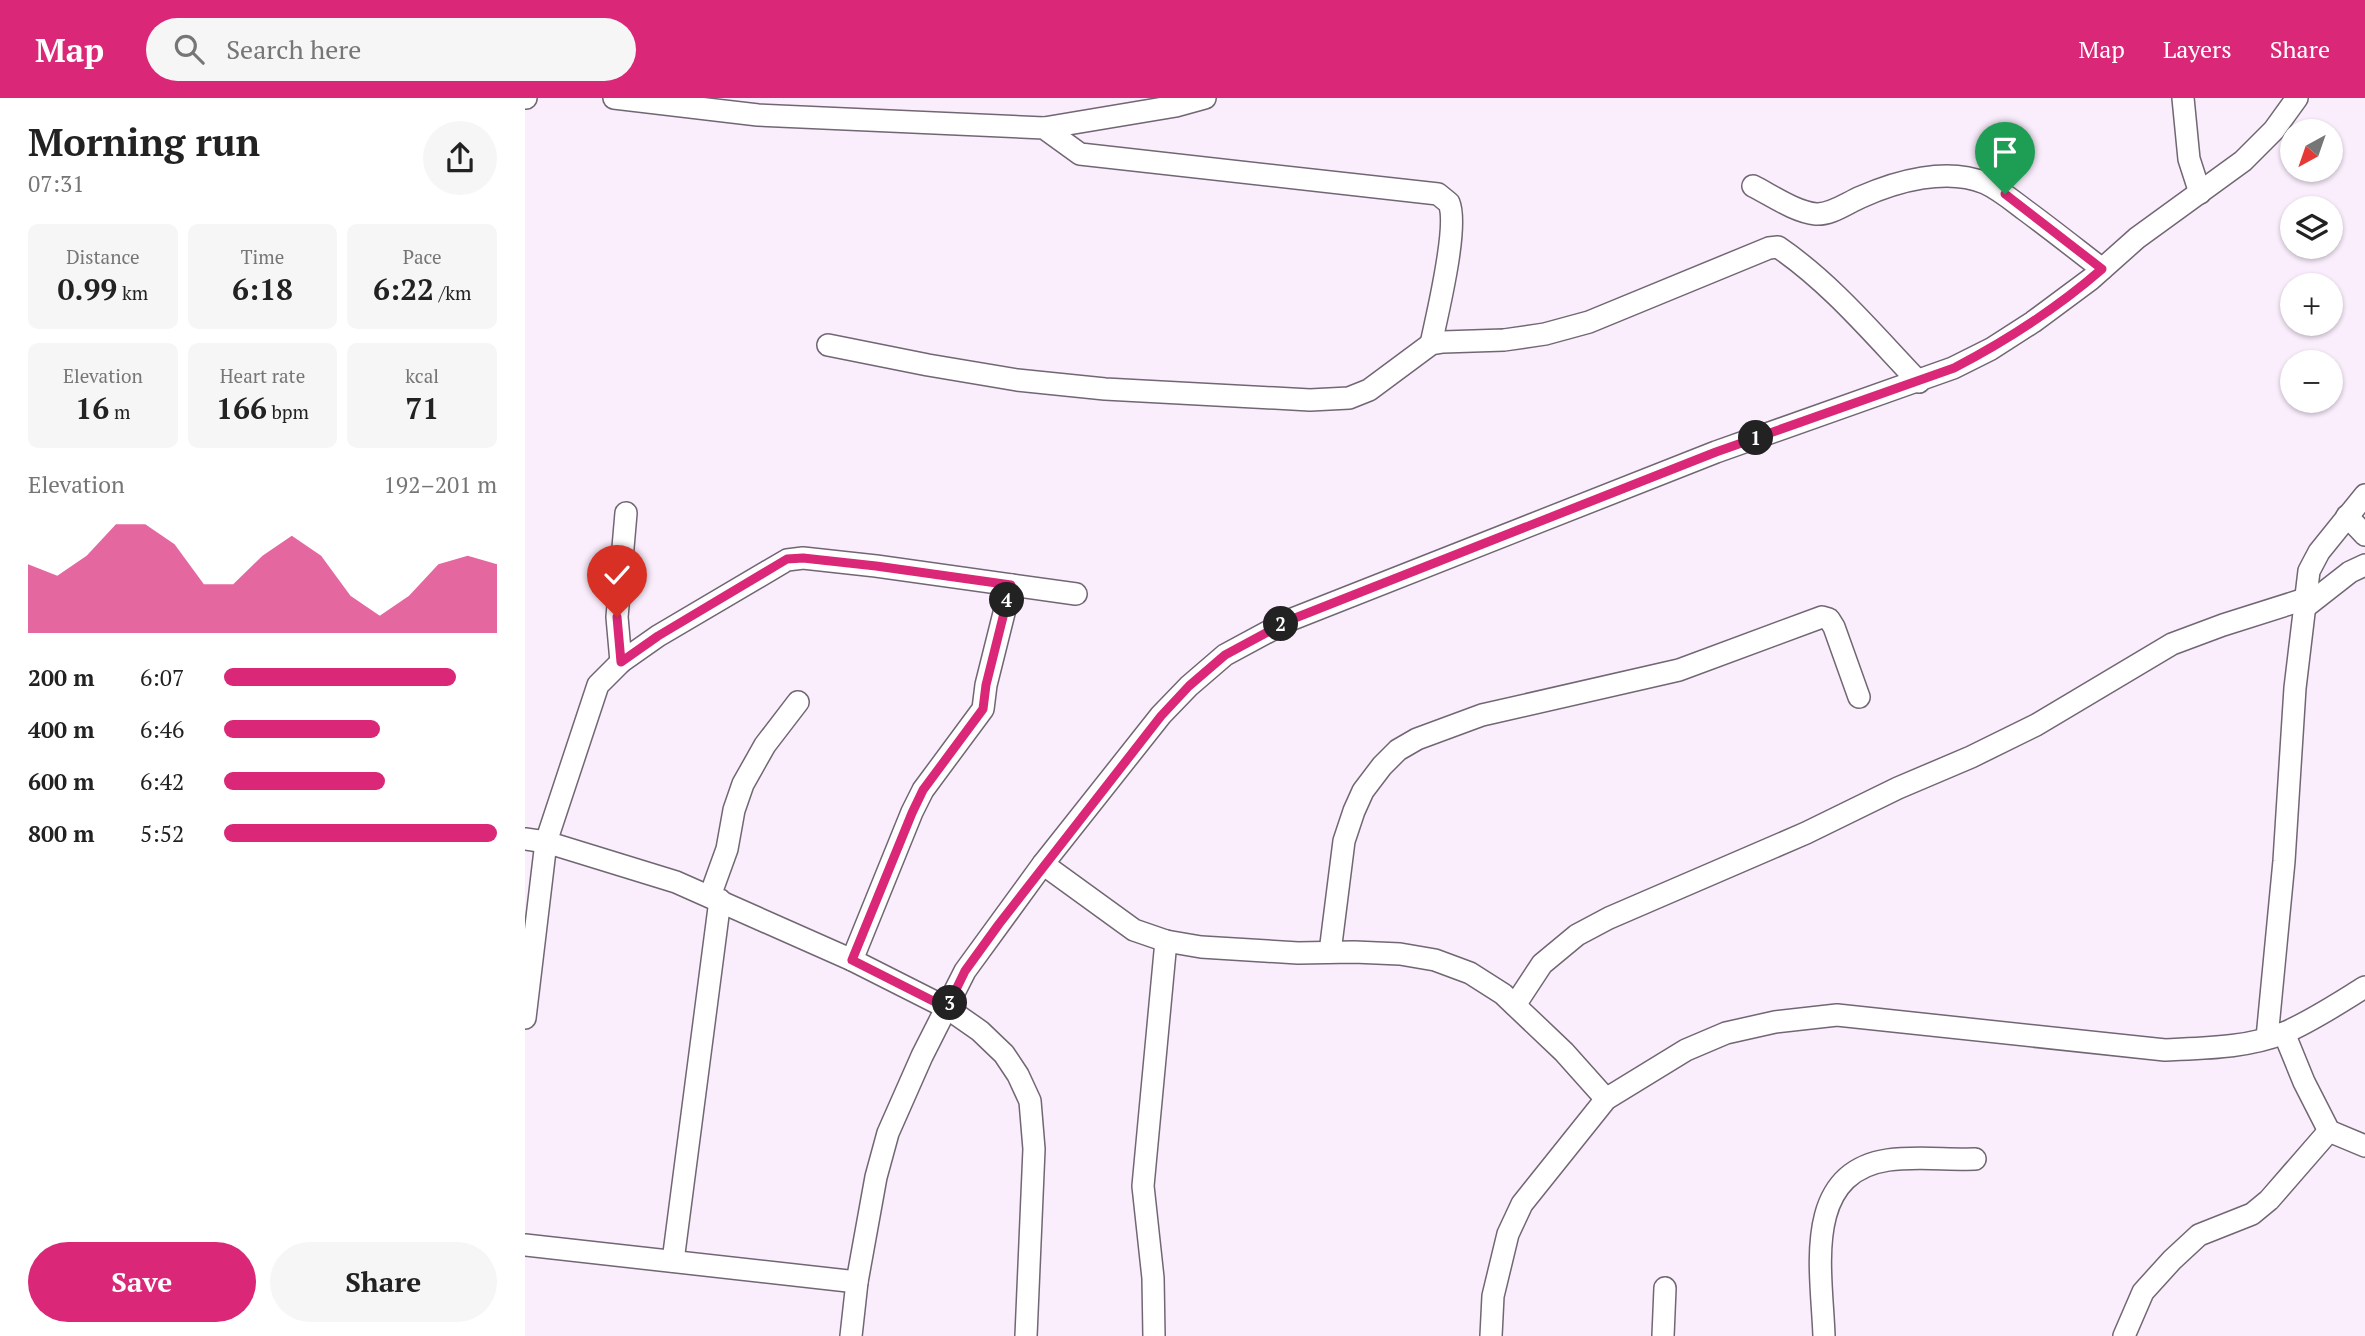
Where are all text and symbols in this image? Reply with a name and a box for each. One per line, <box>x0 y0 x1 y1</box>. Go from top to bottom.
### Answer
search box <box>146 18 636 81</box>
text: Map <box>35 28 104 71</box>
icon: search <box>170 30 208 68</box>
text: Search here <box>226 32 361 66</box>
text: Map <box>2078 33 2125 65</box>
text: Layers <box>2163 33 2232 65</box>
text: Share <box>2270 33 2330 65</box>
text: Morning run <box>28 117 260 167</box>
north arrow <box>2280 119 2343 182</box>
map controls <box>2280 119 2343 413</box>
button: share <box>423 121 497 195</box>
pin <box>1975 122 2035 194</box>
icon: arrive <box>1986 133 2024 171</box>
text: 07:31 <box>28 168 85 199</box>
button: layers <box>2280 196 2343 259</box>
text: Distance <box>66 244 140 269</box>
text: Time <box>241 244 284 269</box>
text: Pace <box>403 244 442 269</box>
text: 0.99 <box>58 269 117 309</box>
text: 6:18 <box>232 269 293 309</box>
text: 6:22 <box>373 269 434 309</box>
button: + <box>2280 273 2343 336</box>
text: km <box>117 280 148 305</box>
text: /km <box>434 280 471 305</box>
button: − <box>2280 350 2343 413</box>
text: Elevation <box>63 363 143 388</box>
text: Heart rate <box>220 363 305 388</box>
text: kcal <box>405 363 439 388</box>
text: 16 <box>75 388 109 428</box>
text: 166 <box>216 388 267 428</box>
text: 71 <box>405 388 439 428</box>
text: m <box>109 399 130 424</box>
text: bpm <box>267 399 309 424</box>
pin: 1 <box>1739 420 1773 456</box>
text: 1 <box>1750 425 1761 450</box>
text: Elevation <box>28 469 125 500</box>
text: 192–201 m <box>384 469 497 500</box>
pin <box>587 545 647 617</box>
icon: check <box>598 556 636 594</box>
pin: 4 <box>989 582 1025 618</box>
text: 4 <box>1001 587 1012 612</box>
pin: 2 <box>1263 606 1299 642</box>
text: 2 <box>1275 611 1286 636</box>
text: 200 m <box>28 662 94 693</box>
text: 6:07 <box>140 662 184 693</box>
text: 400 m <box>28 714 94 745</box>
text: 6:46 <box>140 714 184 745</box>
text: 600 m <box>28 766 94 797</box>
text: 6:42 <box>140 766 184 797</box>
text: 800 m <box>28 818 94 849</box>
text: 5:52 <box>140 818 184 849</box>
pin: 3 <box>933 986 967 1020</box>
text: 3 <box>944 990 955 1015</box>
button: Save <box>28 1242 256 1322</box>
button: Share <box>270 1242 497 1322</box>

